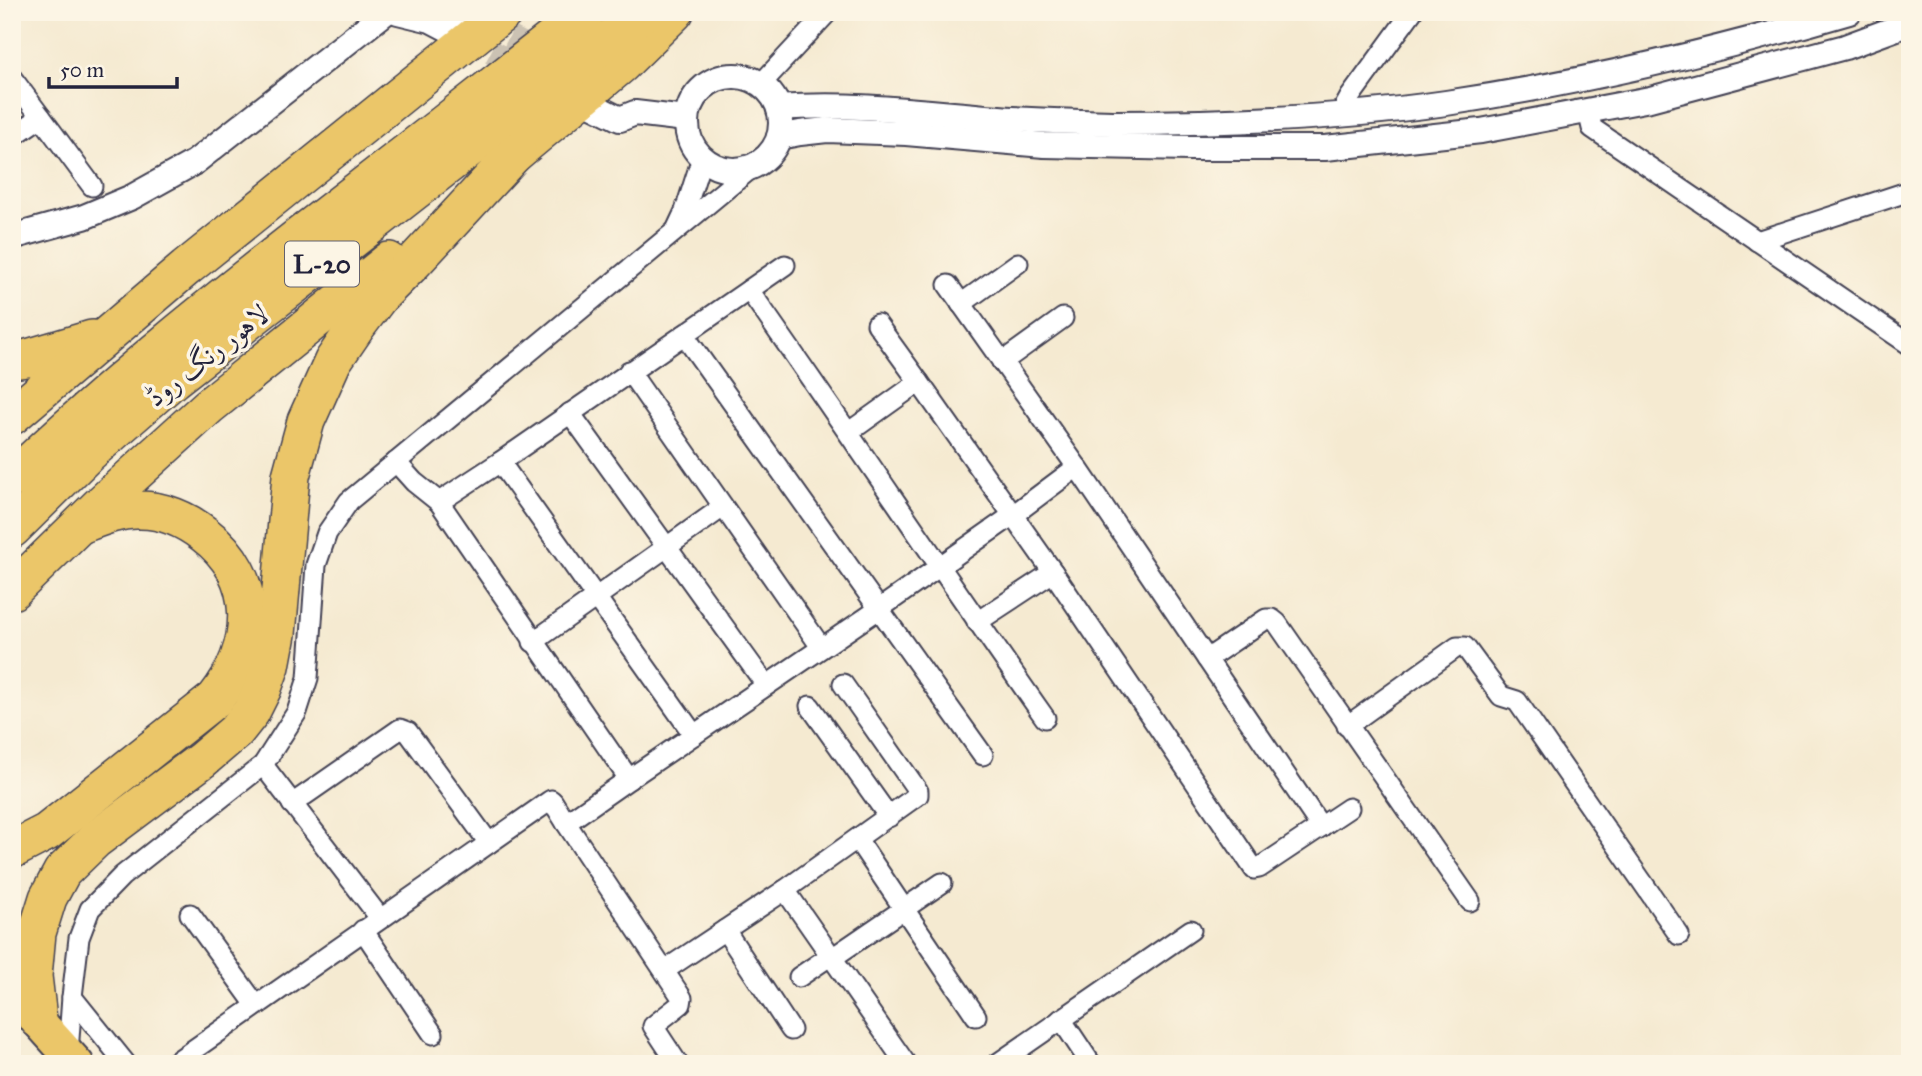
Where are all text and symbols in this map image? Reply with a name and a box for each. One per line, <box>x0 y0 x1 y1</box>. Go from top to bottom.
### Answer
scale bar <box>49 46 177 90</box>
text: 50 m <box>60 57 105 83</box>
road number: L-20 <box>285 242 359 286</box>
street label: لاہور رنگ روڈ <box>139 296 276 414</box>

